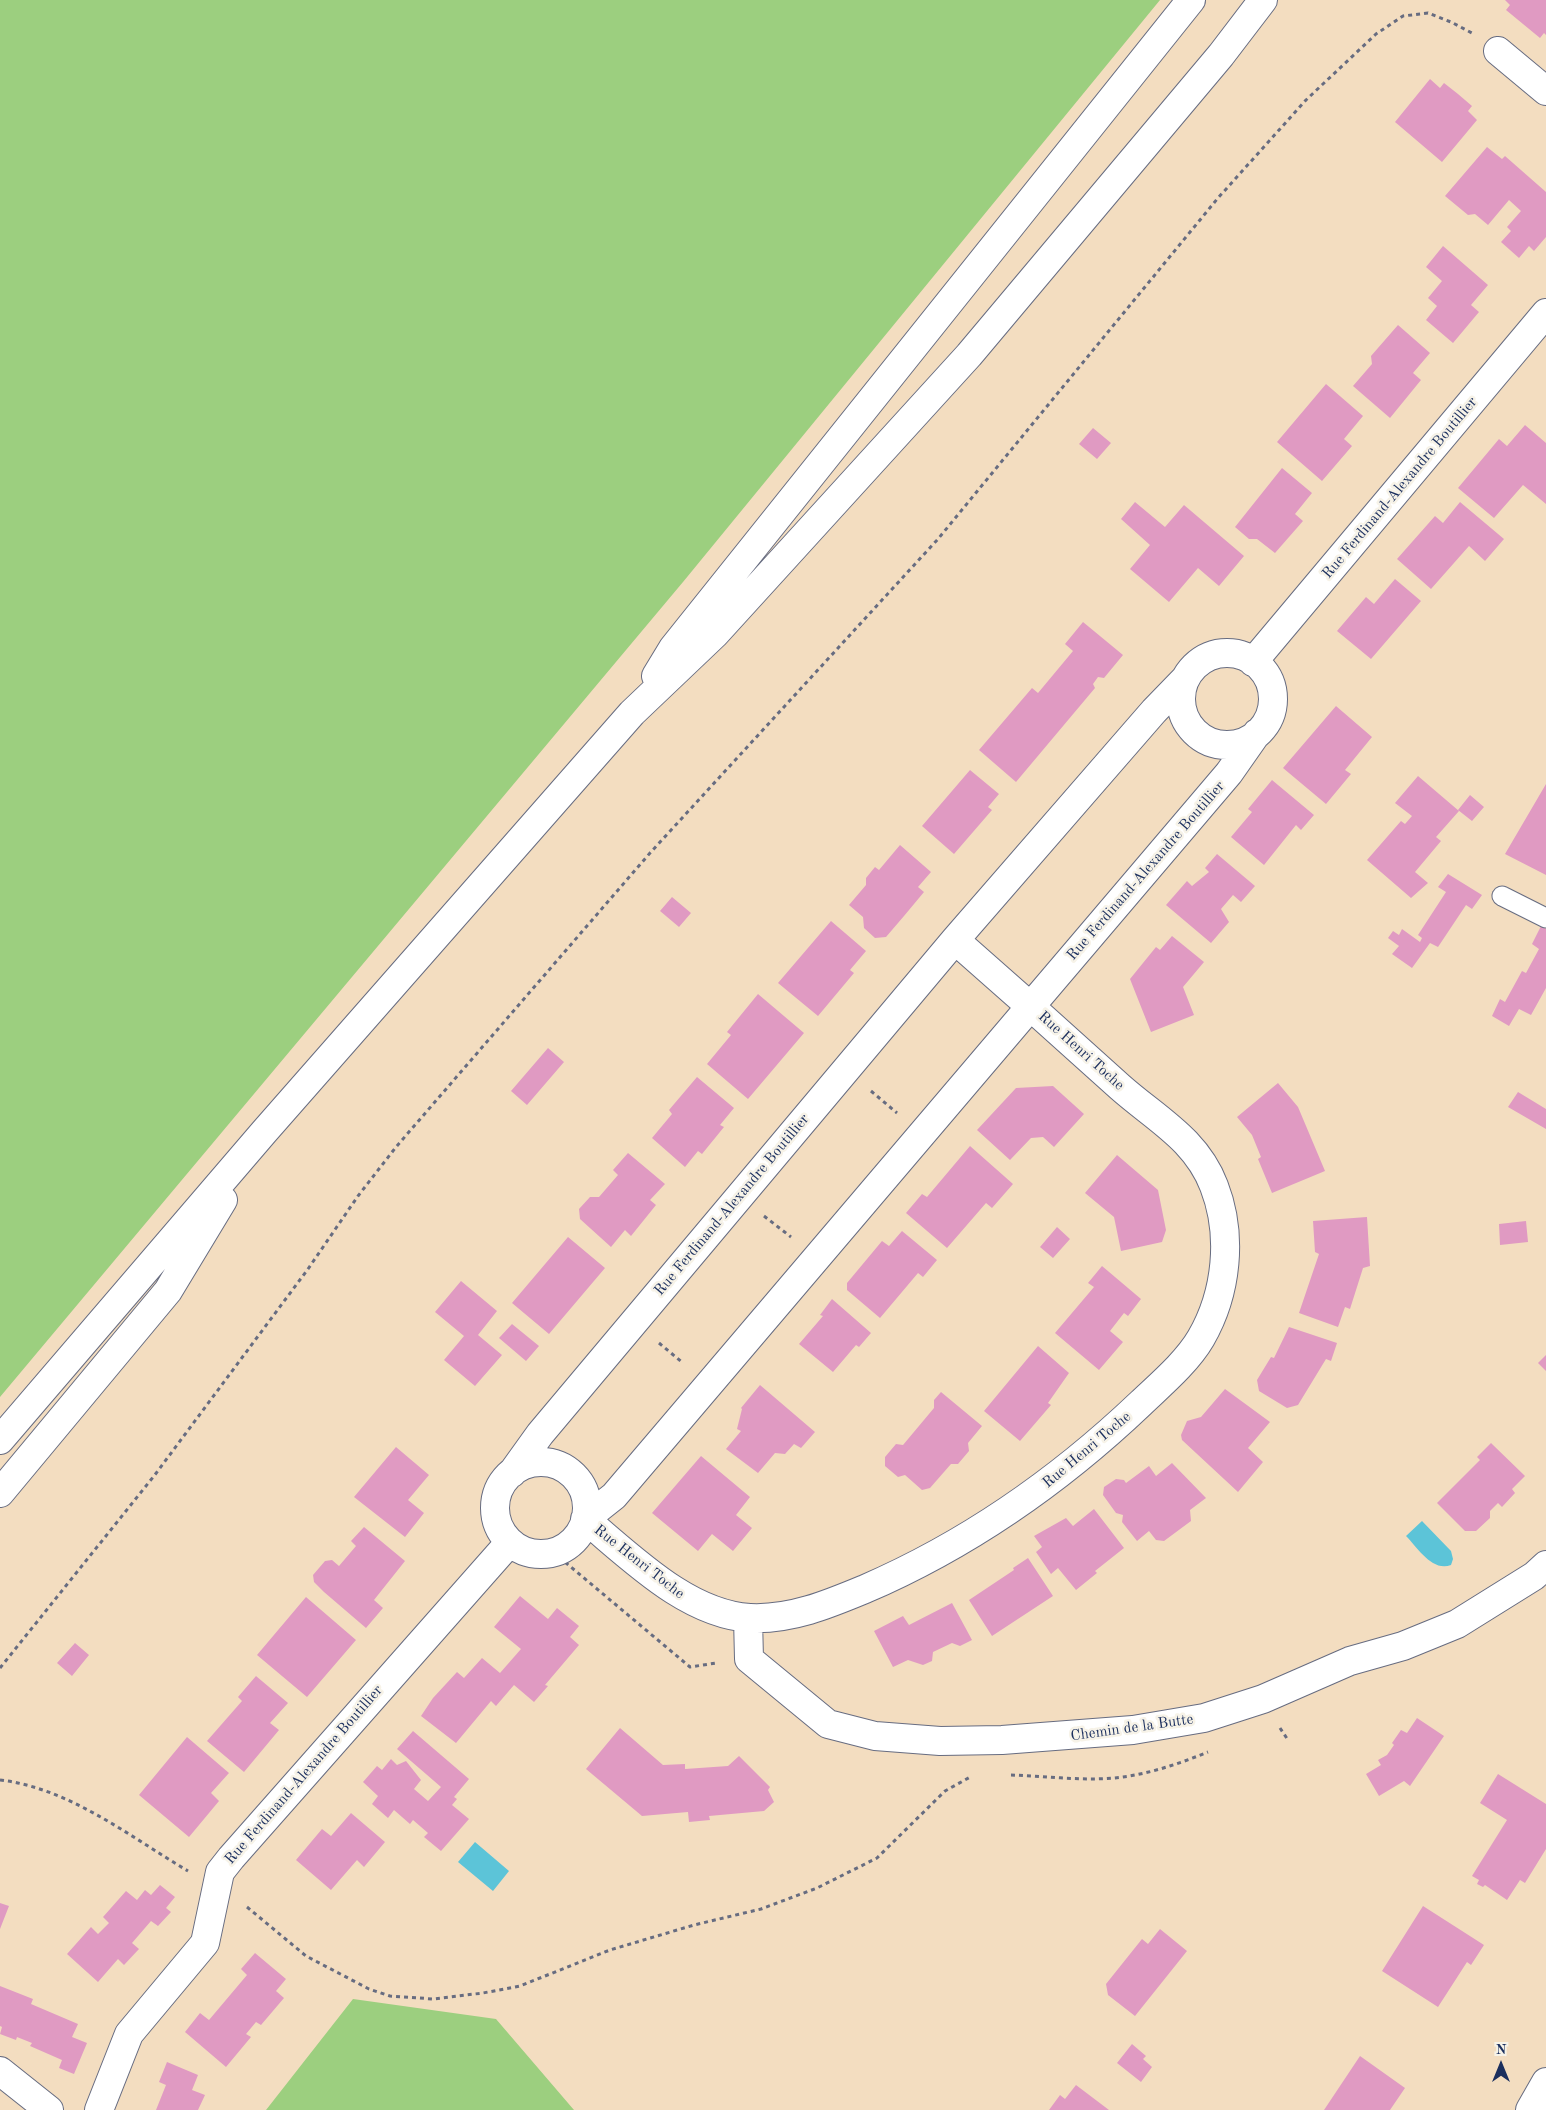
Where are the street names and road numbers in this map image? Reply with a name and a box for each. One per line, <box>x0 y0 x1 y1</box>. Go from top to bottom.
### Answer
street label: Rue Ferdinand-Alexandre Boutillier <box>1319 393 1481 583</box>
street label: Rue Ferdinand-Alexandre Boutillier <box>1063 778 1229 964</box>
street label: Rue Henri Toche <box>1034 1008 1128 1094</box>
street label: Rue Ferdinand-Alexandre Boutillier <box>651 1110 813 1300</box>
street label: Rue Henri Toche <box>1039 1408 1135 1492</box>
street label: Rue Henri Toche <box>590 1521 688 1603</box>
street label: Rue Ferdinand-Alexandre Boutillier <box>221 1682 387 1868</box>
street label: Chemin de la Butte <box>1069 1710 1195 1746</box>

